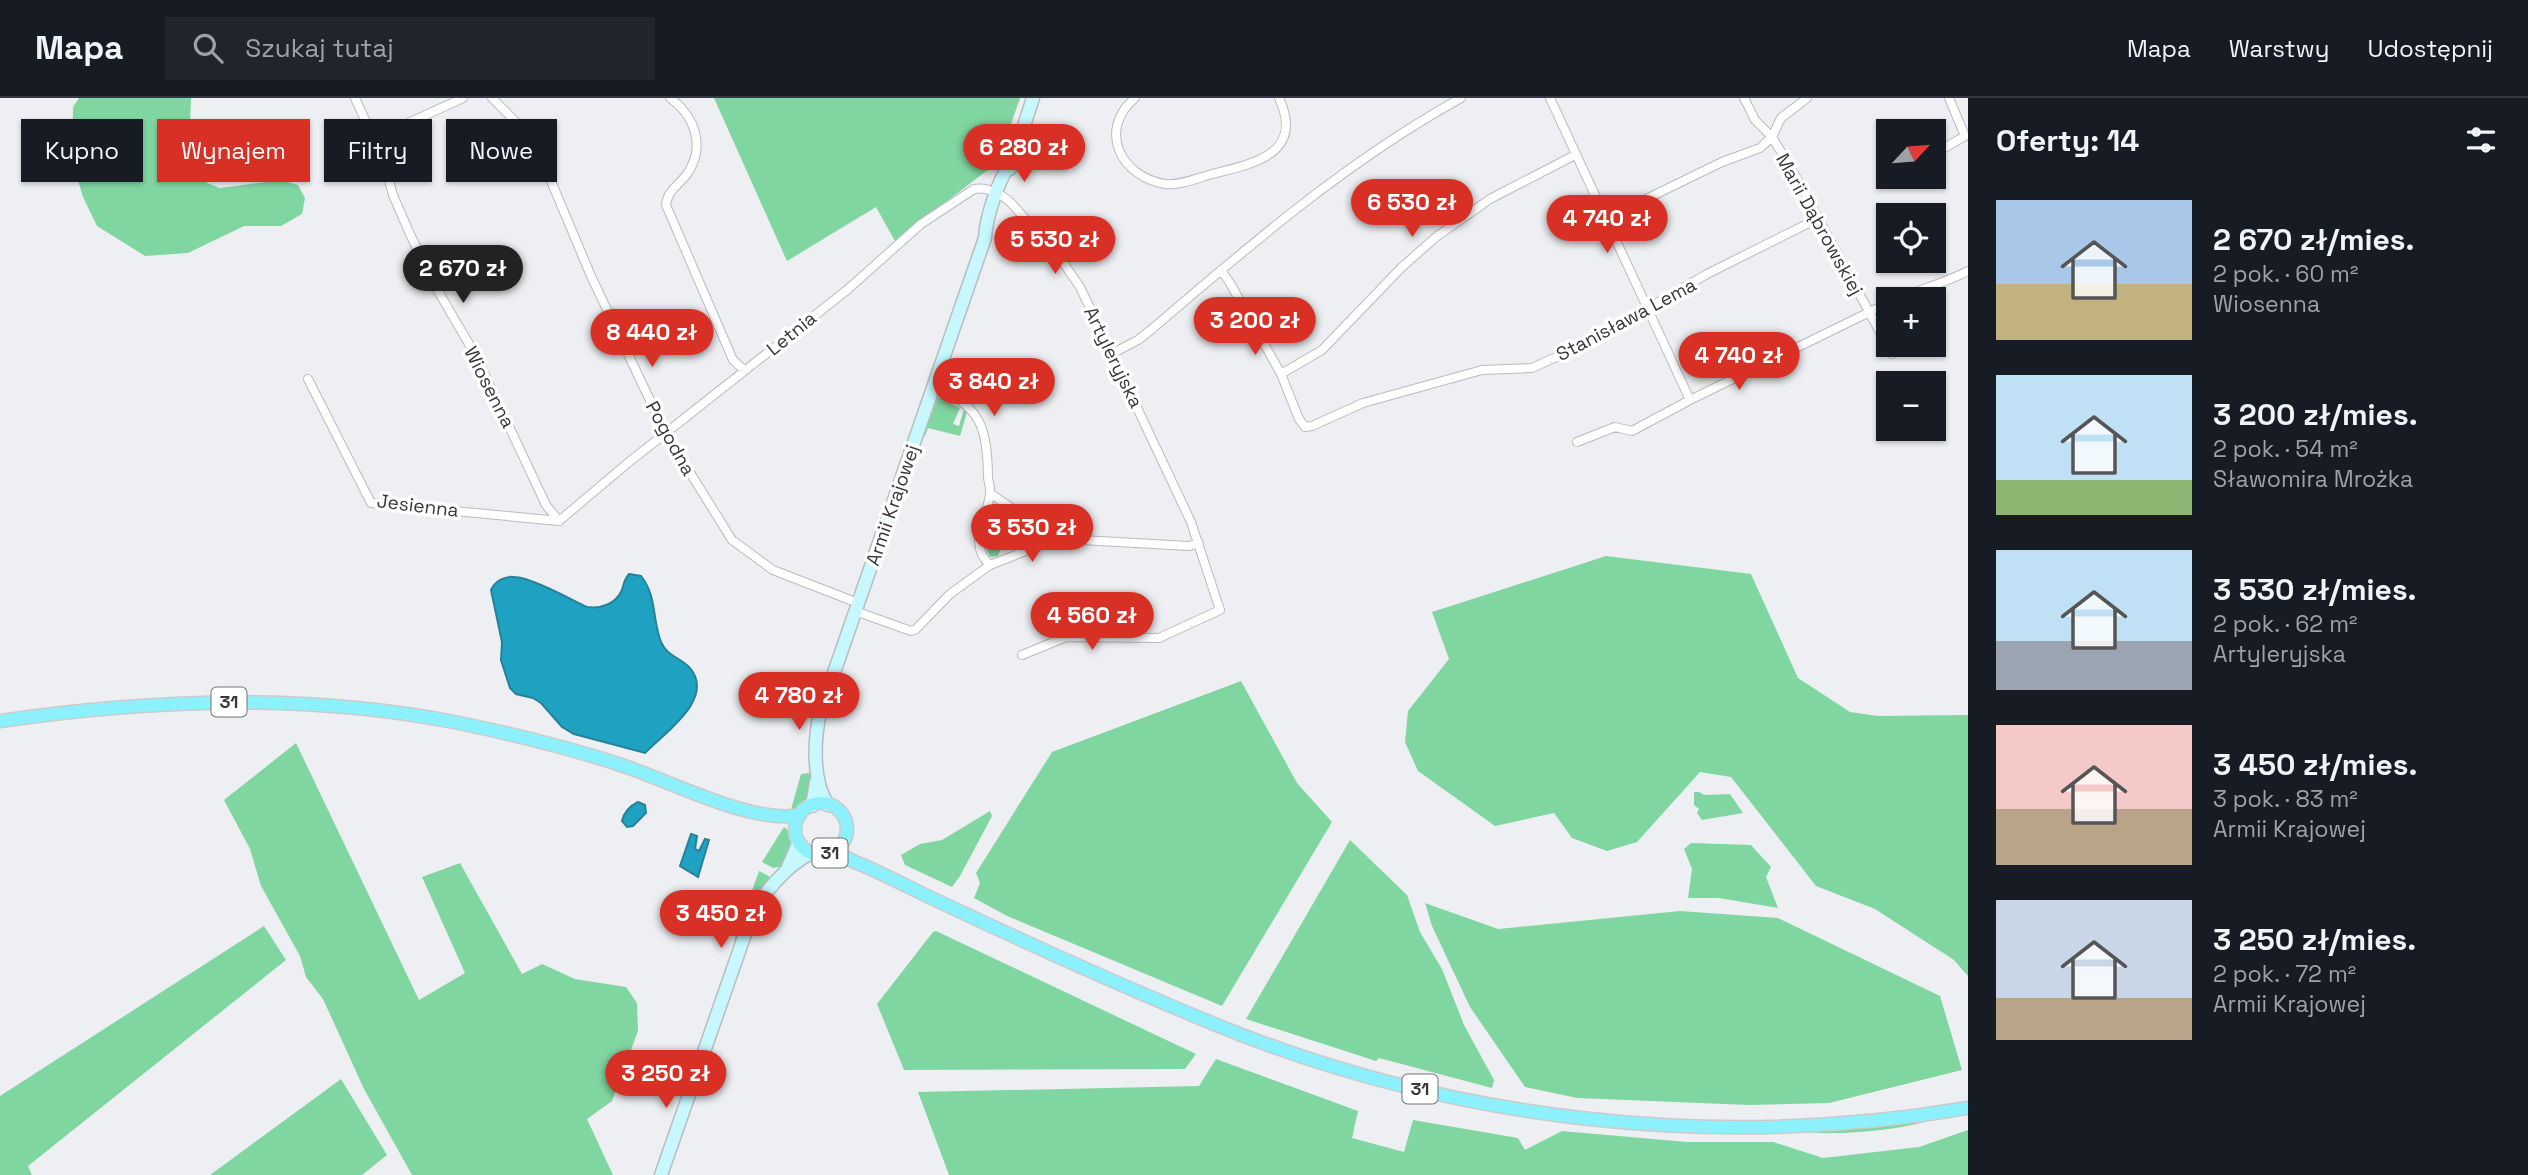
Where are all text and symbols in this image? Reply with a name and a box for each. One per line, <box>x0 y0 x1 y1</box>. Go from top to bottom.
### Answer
search box <box>165 17 655 80</box>
text: Mapa <box>35 27 123 69</box>
icon: search <box>189 29 227 67</box>
text: Szukaj tutaj <box>245 31 394 65</box>
text: Mapa <box>2127 33 2191 64</box>
text: Warstwy <box>2229 33 2330 64</box>
text: Udostępnij <box>2368 33 2493 64</box>
chip: Kupno <box>21 119 143 182</box>
chip: Wynajem <box>157 119 310 182</box>
chip: Filtry <box>324 119 432 182</box>
chip: Nowe <box>446 119 557 182</box>
north arrow <box>1876 119 1946 189</box>
map controls <box>1876 119 1946 441</box>
text: Oferty: 14 <box>1996 121 2139 160</box>
icon: filters <box>2462 121 2500 159</box>
pin: 6 280 zł <box>952 125 1096 184</box>
text: 6 280 zł <box>979 132 1069 162</box>
street label: Marii Dąbrowskiej <box>1770 149 1869 300</box>
pin: 6 530 zł <box>1340 180 1484 239</box>
text: 6 530 zł <box>1367 187 1457 217</box>
pin: 4 740 zł <box>1535 195 1679 255</box>
text: 4 740 zł <box>1563 203 1651 233</box>
button: locate <box>1876 203 1946 273</box>
pin: 5 530 zł <box>983 216 1127 276</box>
text: 2 670 zł/mies. <box>2213 220 2414 259</box>
text: 5 530 zł <box>1010 224 1100 254</box>
icon: home <box>2052 228 2136 312</box>
pin: 2 670 zł <box>391 246 535 305</box>
text: 2 670 zł <box>419 253 507 283</box>
text: 2 pok. · 60 m² <box>2213 259 2358 289</box>
street label: Stanisława Lema <box>1552 272 1701 367</box>
button: + <box>1876 287 1946 357</box>
text: Wiosenna <box>2213 289 2320 319</box>
pin: 3 200 zł <box>1183 298 1327 357</box>
street label: Artyleryjska <box>1078 302 1149 412</box>
text: 3 200 zł <box>1210 305 1300 335</box>
street label: Letnia <box>761 306 821 361</box>
pin: 8 440 zł <box>580 310 724 369</box>
text: 8 440 zł <box>607 317 697 347</box>
pin: 4 740 zł <box>1667 332 1811 392</box>
text: 4 740 zł <box>1695 340 1783 370</box>
street label: Wiosenna <box>458 342 521 432</box>
pin: 3 840 zł <box>922 358 1066 418</box>
text: 3 840 zł <box>949 366 1039 396</box>
button: − <box>1876 371 1946 441</box>
text: 3 200 zł/mies. <box>2213 395 2418 434</box>
street label: Pogodna <box>640 396 701 480</box>
icon: home <box>2052 403 2136 487</box>
text: 2 pok. · 54 m² <box>2213 434 2358 464</box>
street label: Armii Krajowej <box>860 441 925 569</box>
text: Sławomira Mrożka <box>2213 464 2413 494</box>
street label: Jesienna <box>376 488 460 523</box>
pin: 3 530 zł <box>960 504 1104 564</box>
text: 3 530 zł <box>987 512 1077 542</box>
text: 3 530 zł/mies. <box>2213 570 2417 609</box>
icon: home <box>2052 578 2136 662</box>
pin: 4 560 zł <box>1020 592 1164 652</box>
text: 4 560 zł <box>1047 600 1137 630</box>
text: 2 pok. · 62 m² <box>2213 609 2357 639</box>
text: Artyleryjska <box>2213 639 2346 669</box>
pin: 4 780 zł <box>727 672 871 732</box>
text: 4 780 zł <box>754 680 844 710</box>
road number: 31 <box>212 688 246 716</box>
text: 3 450 zł/mies. <box>2213 745 2417 784</box>
icon: home <box>2052 753 2136 837</box>
text: 3 pok. · 83 m² <box>2213 784 2358 814</box>
text: Armii Krajowej <box>2213 814 2366 844</box>
road number: 31 <box>812 838 848 868</box>
pin: 3 450 zł <box>649 890 793 950</box>
text: 3 450 zł <box>676 898 766 928</box>
text: 3 250 zł/mies. <box>2213 920 2416 959</box>
icon: home <box>2052 928 2136 1012</box>
text: 2 pok. · 72 m² <box>2213 959 2356 989</box>
text: Armii Krajowej <box>2213 989 2366 1019</box>
pin: 3 250 zł <box>594 1051 738 1110</box>
text: 3 250 zł <box>621 1058 711 1088</box>
road number: 31 <box>1402 1074 1438 1104</box>

